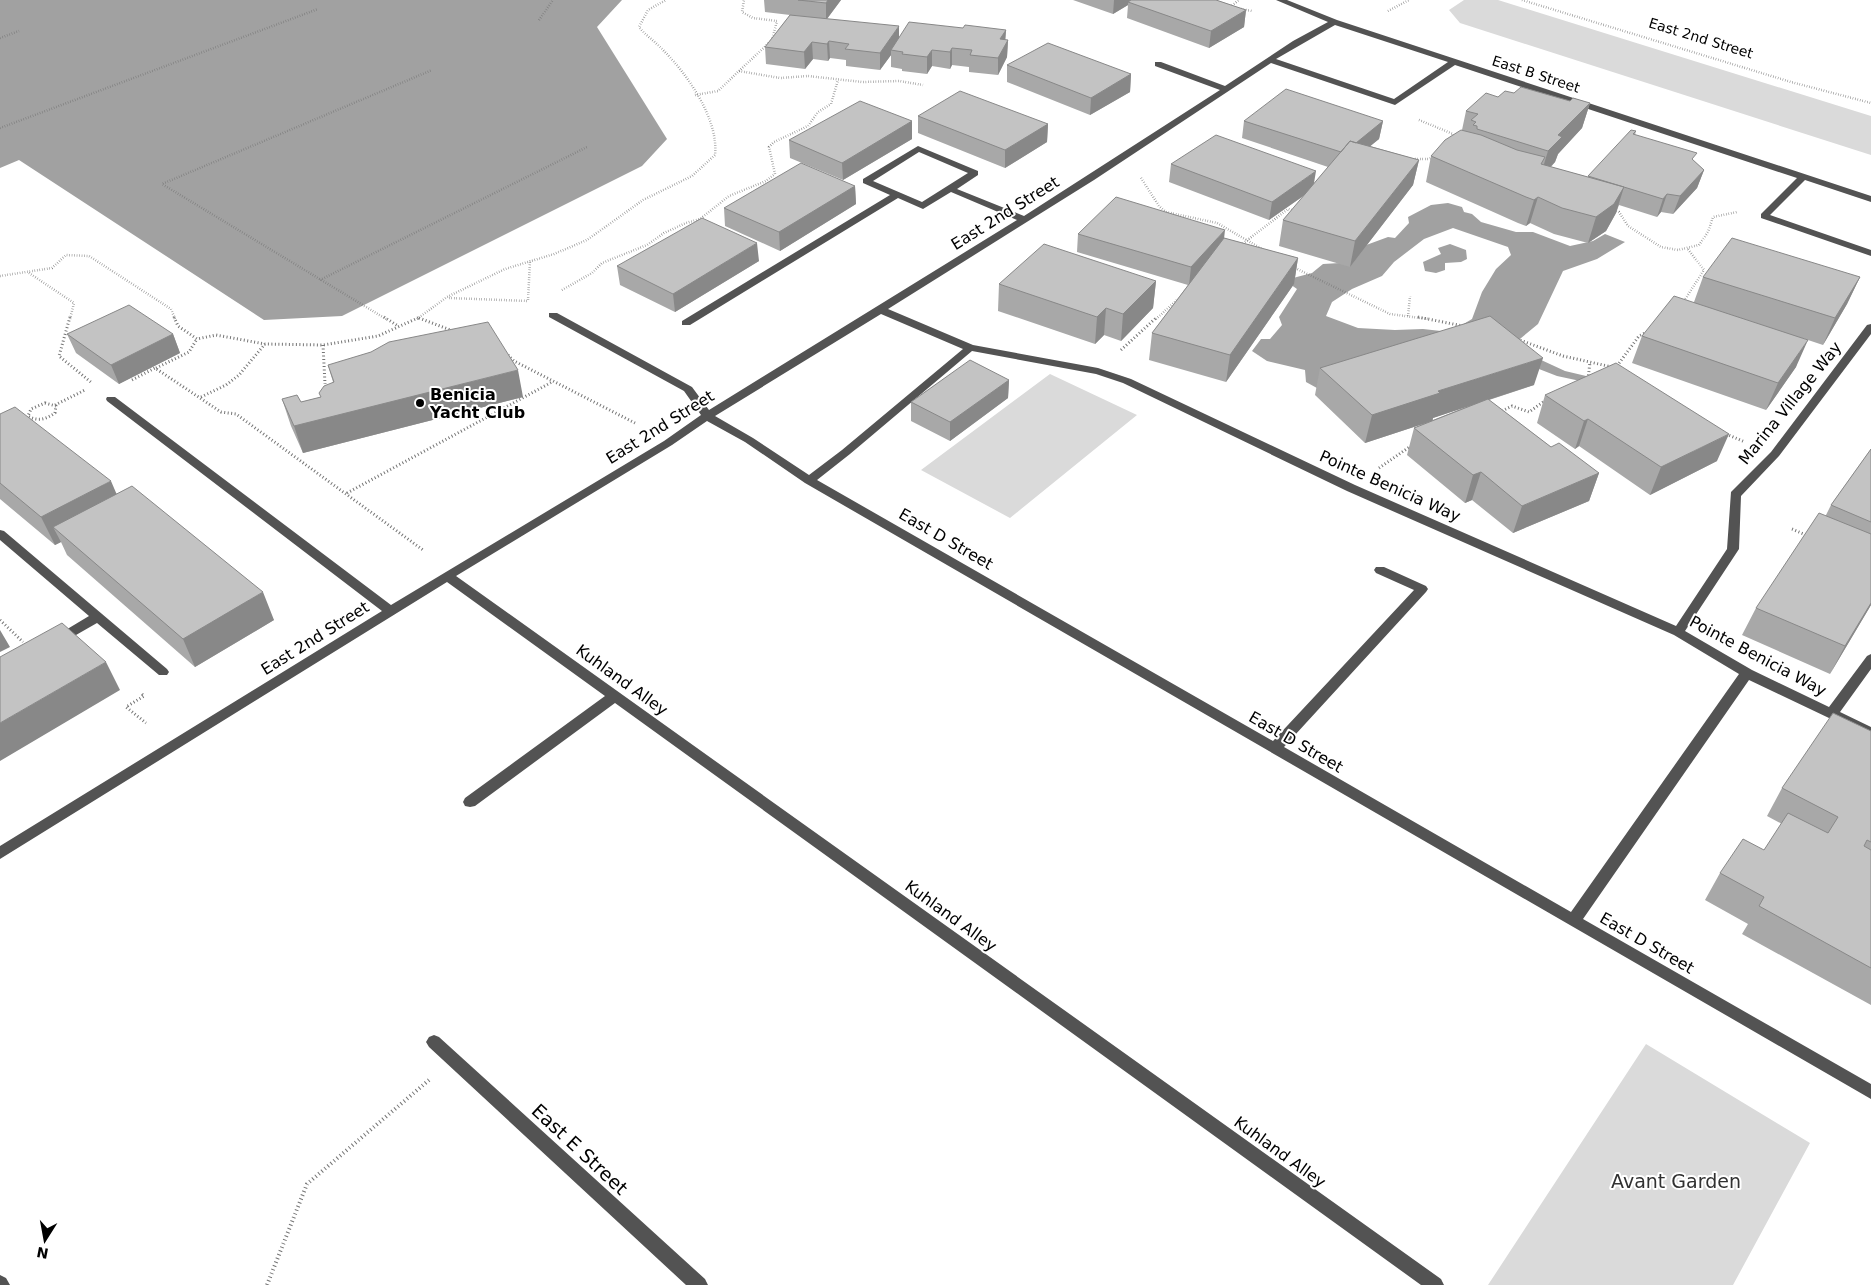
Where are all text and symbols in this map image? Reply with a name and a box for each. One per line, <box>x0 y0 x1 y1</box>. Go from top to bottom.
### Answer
street label: East 2nd Street <box>1647 15 1756 62</box>
street label: East B Street <box>1490 52 1582 96</box>
street label: East 2nd Street <box>947 172 1063 254</box>
street label: Marina Village Way <box>1735 338 1845 468</box>
place label: Benicia Yacht Club <box>429 385 525 422</box>
street label: East 2nd Street <box>602 386 718 468</box>
marker: Benicia Yacht Club <box>414 397 426 409</box>
street label: Pointe Benicia Way <box>1317 446 1463 526</box>
street label: East D Street <box>896 504 996 574</box>
street label: East 2nd Street <box>257 597 373 679</box>
street label: Pointe Benicia Way <box>1686 612 1830 700</box>
street label: Kuhland Alley <box>572 640 672 720</box>
street label: East D Street <box>1246 707 1346 777</box>
street label: Kuhland Alley <box>901 876 1001 956</box>
street label: East D Street <box>1597 908 1697 978</box>
street label: East E Street <box>528 1099 632 1199</box>
street label: Kuhland Alley <box>1230 1112 1330 1192</box>
park label: Avant Garden <box>1611 1170 1741 1192</box>
north arrow <box>20 1215 70 1265</box>
text: N <box>35 1244 50 1262</box>

